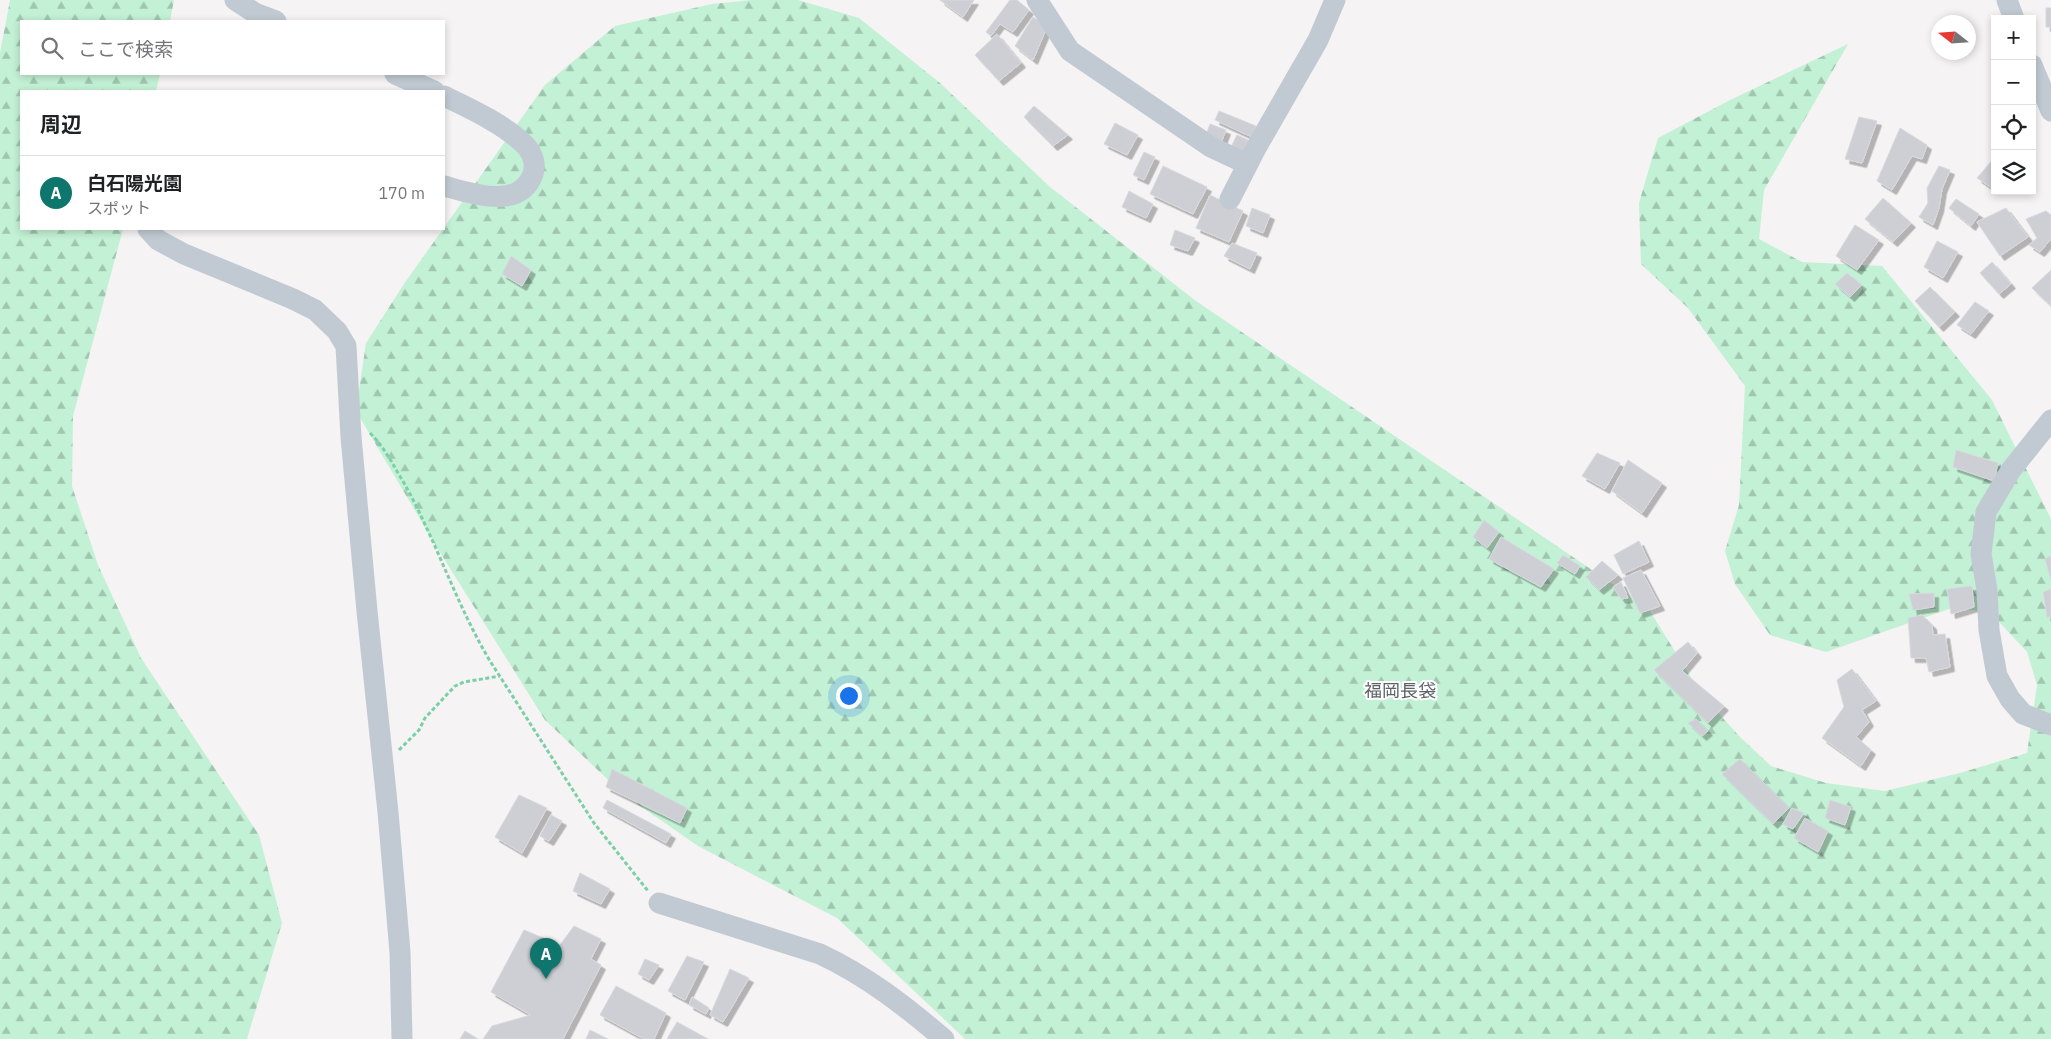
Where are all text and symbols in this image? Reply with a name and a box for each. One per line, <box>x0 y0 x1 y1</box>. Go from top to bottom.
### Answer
north arrow <box>1931 15 1976 60</box>
map controls <box>1991 15 2036 195</box>
button: + <box>1991 15 2036 60</box>
search box <box>20 20 445 75</box>
icon: search <box>38 34 66 62</box>
text: ここで検索 <box>78 37 173 61</box>
button: − <box>1991 60 2036 105</box>
button: locate <box>1991 105 2036 150</box>
text: 周辺 <box>40 110 82 138</box>
button: layers <box>1991 150 2036 195</box>
text: 白石陽光園 <box>87 171 182 195</box>
text: A <box>51 183 61 203</box>
text: 170 m <box>378 183 425 203</box>
text: スポット <box>87 198 151 218</box>
district label: 福岡長袋 <box>1364 679 1436 702</box>
your location <box>836 683 862 709</box>
pin: A <box>530 938 562 979</box>

